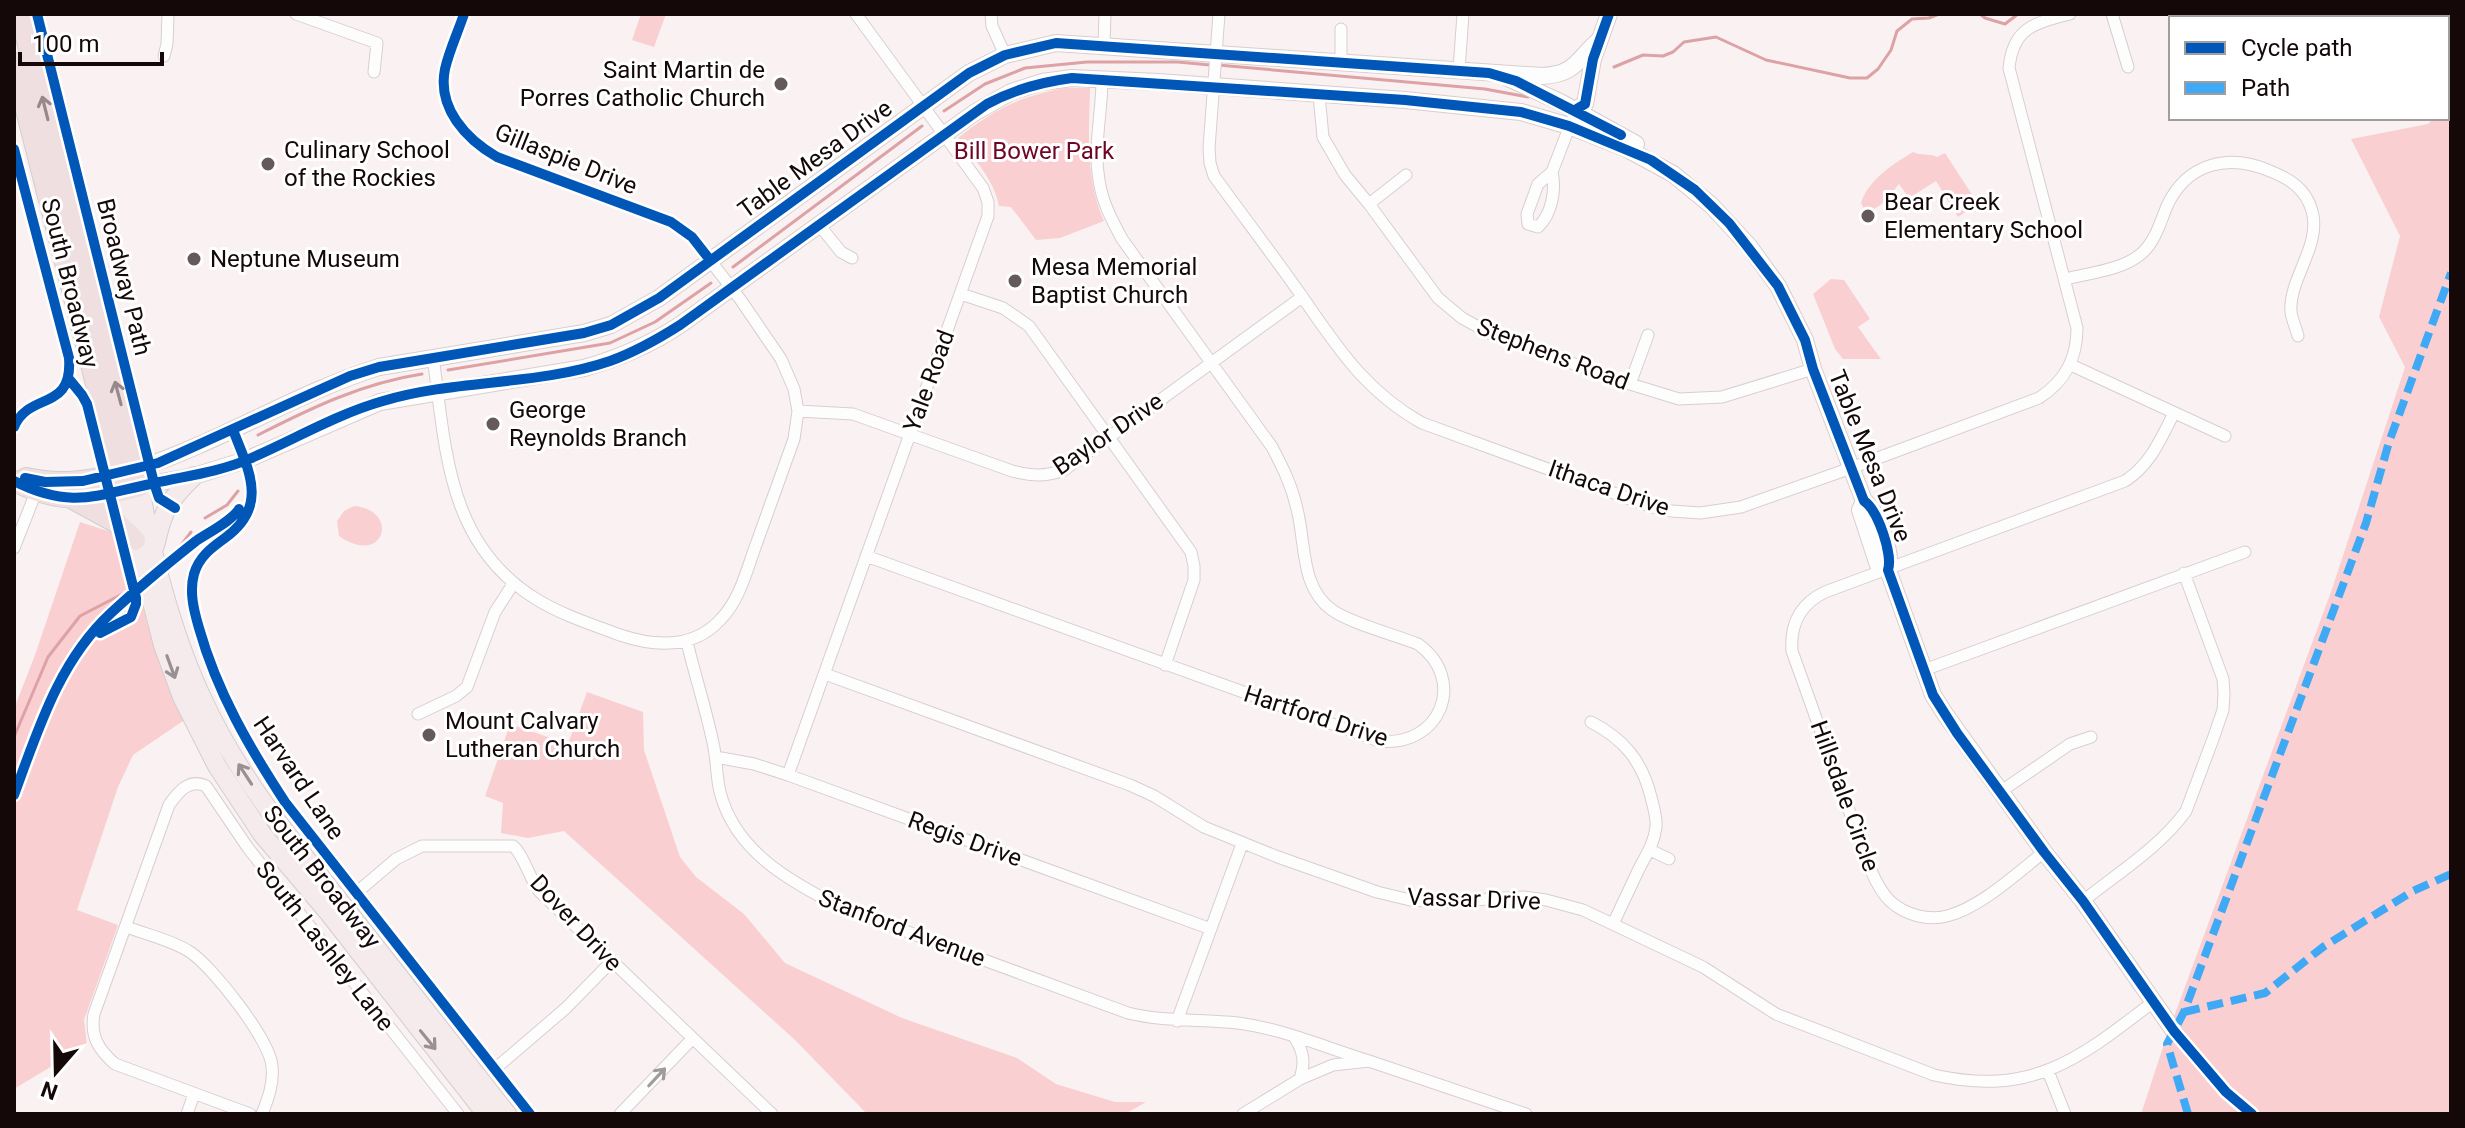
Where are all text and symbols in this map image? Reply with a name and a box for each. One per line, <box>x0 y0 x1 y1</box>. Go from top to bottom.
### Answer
scale bar <box>20 16 162 66</box>
legend <box>2169 16 2449 120</box>
text: 100 m <box>32 30 99 58</box>
text: Cycle path <box>2241 34 2353 62</box>
place label: Saint Martin de Porres Catholic Church <box>520 56 765 112</box>
text: Path <box>2241 74 2290 102</box>
marker: Saint Martin de Porres Catholic Church <box>772 75 790 93</box>
street label: Table Mesa Drive <box>733 94 897 224</box>
one-way arrow <box>37 95 52 121</box>
street label: Gillaspie Drive <box>491 118 641 200</box>
place label: Culinary School of the Rockies <box>284 136 450 192</box>
park label: Bill Bower Park <box>954 137 1115 165</box>
marker: Culinary School of the Rockies <box>259 155 277 173</box>
place label: Bear Creek Elementary School <box>1884 188 2083 244</box>
street label: South Broadway <box>35 195 105 371</box>
street label: Broadway Path <box>91 196 157 358</box>
marker: Bear Creek Elementary School <box>1859 207 1877 225</box>
place label: Neptune Museum <box>210 245 400 273</box>
marker: Neptune Museum <box>185 250 203 268</box>
place label: Mesa Memorial Baptist Church <box>1031 253 1197 309</box>
marker: Mesa Memorial Baptist Church <box>1006 272 1024 290</box>
street label: Stephens Road <box>1473 312 1633 396</box>
street label: Yale Road <box>898 326 960 436</box>
street label: Table Mesa Drive <box>1823 366 1917 546</box>
one-way arrow <box>110 381 125 407</box>
street label: Baylor Drive <box>1048 387 1168 481</box>
place label: George Reynolds Branch <box>509 396 687 452</box>
marker: George Reynolds Branch <box>484 415 502 433</box>
street label: Ithaca Drive <box>1545 454 1673 522</box>
one-way arrow <box>165 654 179 679</box>
street label: Hartford Drive <box>1240 679 1392 753</box>
place label: Mount Calvary Lutheran Church <box>445 707 620 763</box>
street label: Harvard Lane <box>248 711 350 845</box>
street label: Hillsdale Circle <box>1805 717 1885 875</box>
marker: Mount Calvary Lutheran Church <box>420 726 438 744</box>
one-way arrow <box>237 764 253 786</box>
street label: South Broadway <box>258 800 387 955</box>
street label: Regis Drive <box>904 805 1026 873</box>
street label: South Lashley Lane <box>250 856 400 1036</box>
street label: Dover Drive <box>524 869 628 977</box>
street label: Stanford Avenue <box>815 883 989 973</box>
street label: Vassar Drive <box>1407 883 1541 915</box>
one-way arrow <box>420 1029 437 1050</box>
north arrow <box>16 1032 96 1112</box>
one-way arrow <box>647 1067 666 1087</box>
text: N <box>38 1076 61 1105</box>

